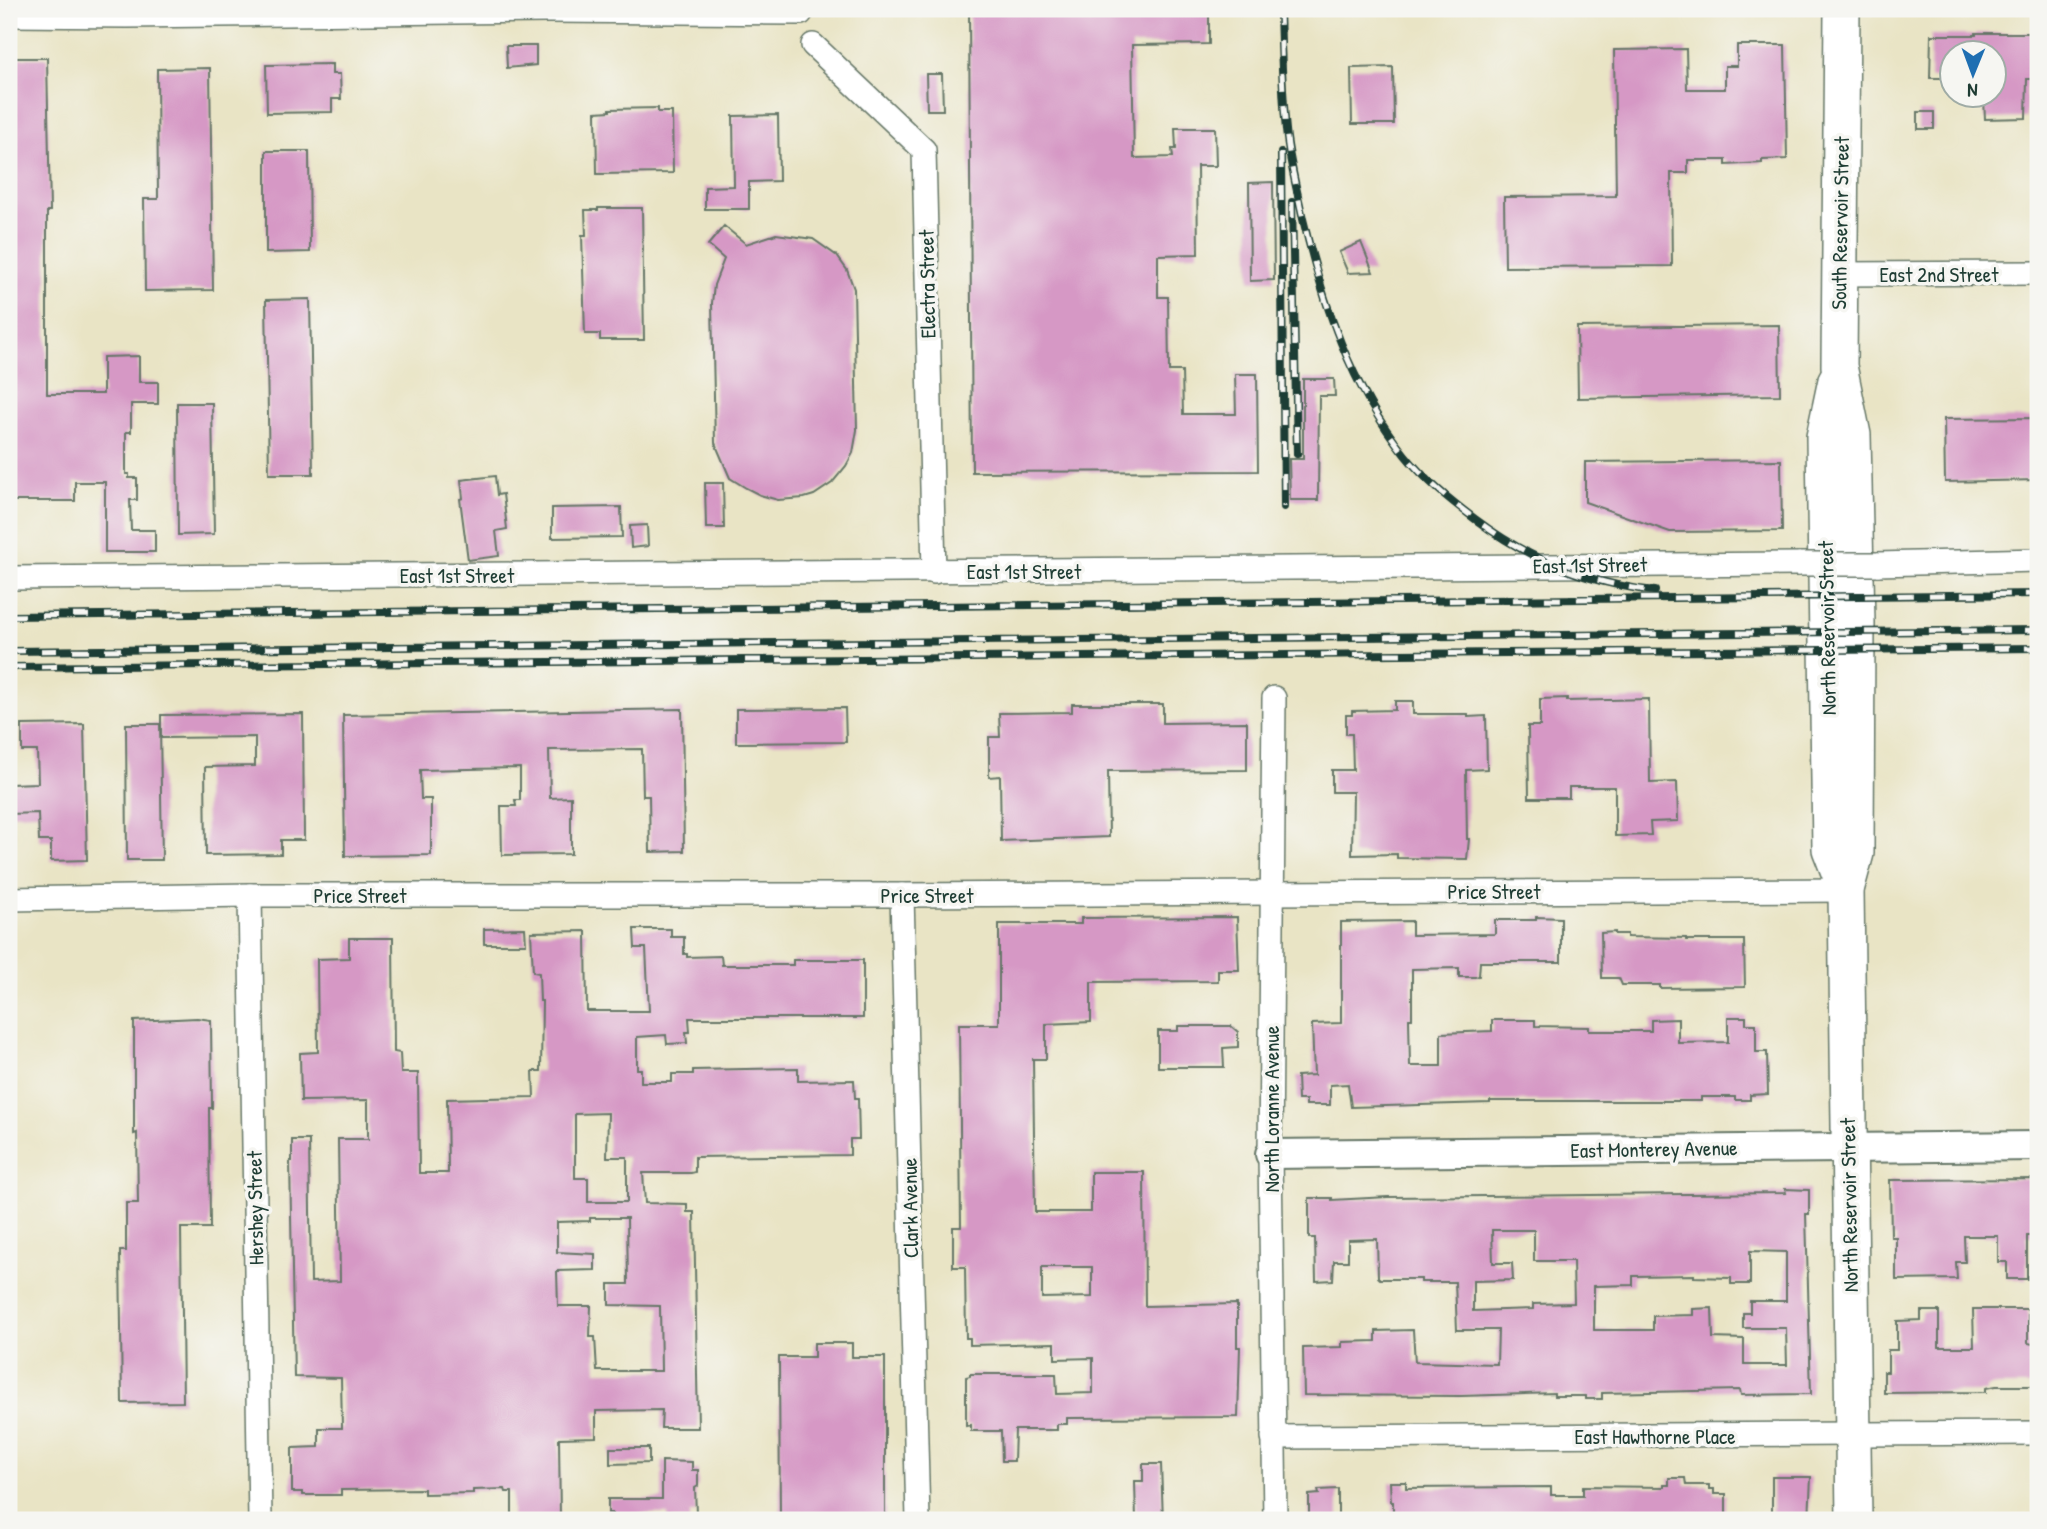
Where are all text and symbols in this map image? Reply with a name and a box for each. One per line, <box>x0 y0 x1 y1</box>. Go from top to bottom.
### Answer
north arrow <box>1938 38 2008 108</box>
text: N <box>1967 78 1978 104</box>
street label: South Reservoir Street <box>1824 135 1856 310</box>
street label: Electra Street <box>912 229 942 339</box>
street label: East 2nd Street <box>1880 260 1999 289</box>
street label: North Reservoir Street <box>1811 540 1843 715</box>
street label: East 1st Street <box>1533 549 1648 580</box>
street label: East 1st Street <box>967 557 1082 586</box>
street label: East 1st Street <box>400 561 515 590</box>
street label: Price Street <box>1447 877 1541 906</box>
street label: Price Street <box>313 881 407 910</box>
street label: Price Street <box>880 881 974 910</box>
street label: North Loranne Avenue <box>1257 1026 1286 1192</box>
street label: North Reservoir Street <box>1833 1117 1865 1292</box>
street label: East Monterey Avenue <box>1570 1133 1738 1165</box>
street label: Hershey Street <box>239 1150 270 1265</box>
street label: Clark Avenue <box>895 1158 925 1258</box>
street label: East Hawthorne Place <box>1574 1422 1736 1451</box>

